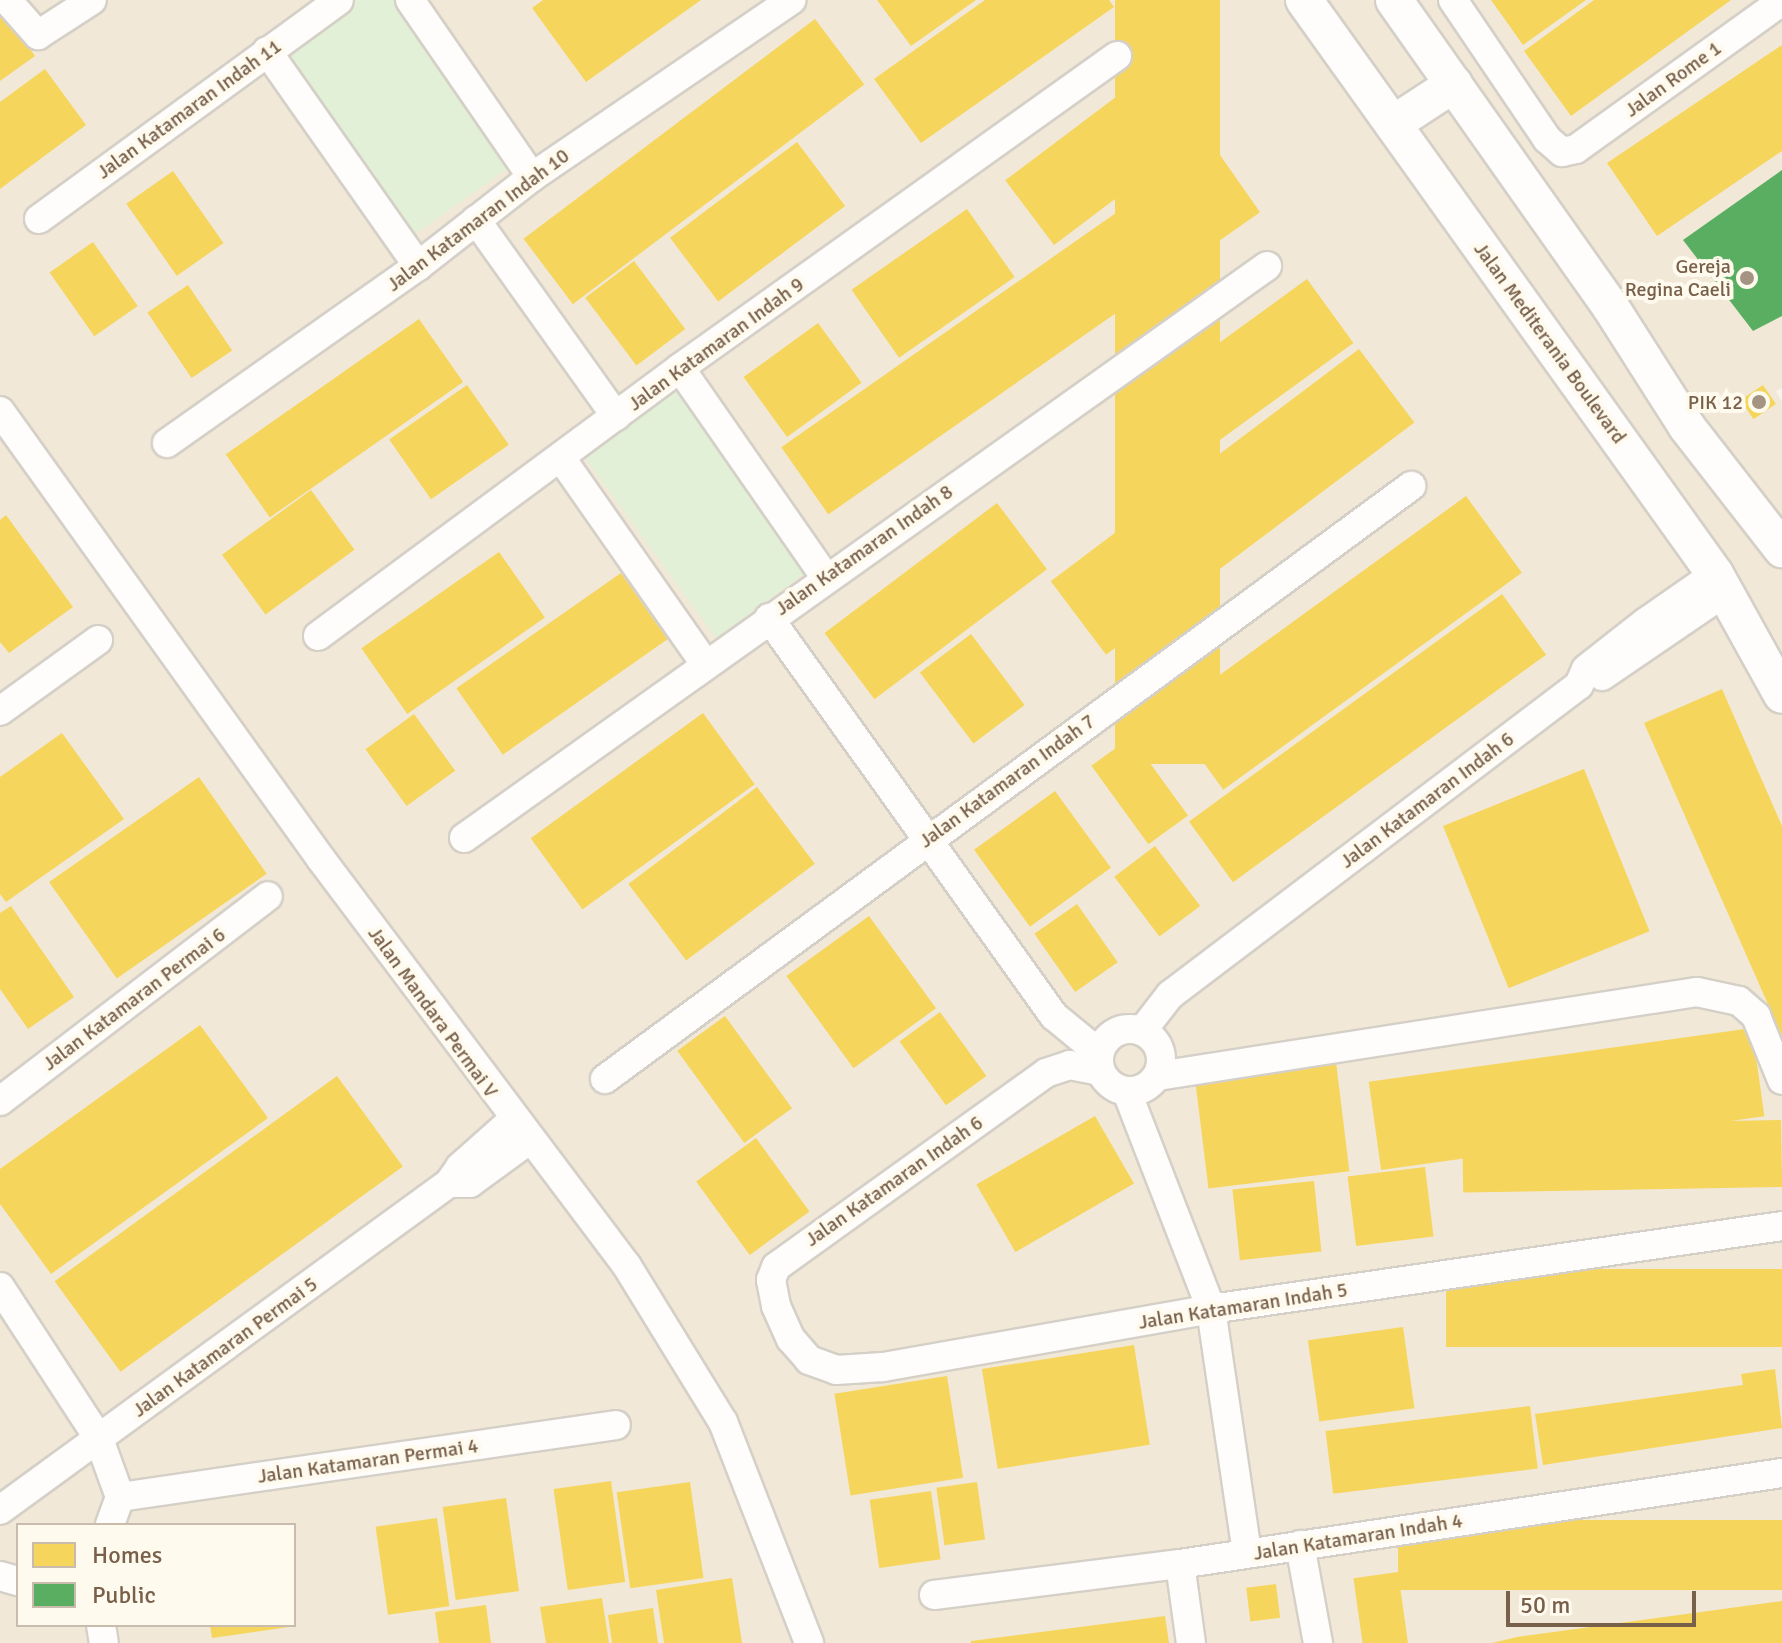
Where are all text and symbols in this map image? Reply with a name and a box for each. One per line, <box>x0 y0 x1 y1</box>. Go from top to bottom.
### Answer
street label: Jalan Katamaran Indah 11 <box>92 34 286 184</box>
street label: Jalan Rome 1 <box>1620 36 1726 122</box>
street label: Jalan Katamaran Indah 10 <box>382 144 574 296</box>
street label: Jalan Mediterania Boulevard <box>1469 238 1631 448</box>
place label: Gereja Regina Caeli <box>1625 254 1731 301</box>
marker: Gereja Regina Caeli <box>1738 269 1756 287</box>
street label: Jalan Katamaran Indah 9 <box>623 272 809 416</box>
place label: PIK 12 <box>1688 390 1743 414</box>
marker: PIK 12 <box>1750 393 1768 411</box>
street label: Jalan Katamaran Indah 8 <box>771 480 957 620</box>
street label: Jalan Katamaran Indah 7 <box>914 709 1100 853</box>
street label: Jalan Katamaran Indah 6 <box>1335 727 1519 873</box>
street label: Jalan Katamaran Permai 6 <box>38 922 230 1076</box>
street label: Jalan Mandara Permai V <box>363 922 503 1102</box>
street label: Jalan Katamaran Indah 6 <box>801 1111 987 1251</box>
street label: Jalan Katamaran Permai 5 <box>128 1272 322 1422</box>
street label: Jalan Katamaran Indah 5 <box>1137 1278 1349 1334</box>
street label: Jalan Katamaran Permai 4 <box>256 1434 480 1488</box>
street label: Jalan Katamaran Indah 4 <box>1252 1509 1464 1565</box>
legend <box>16 1523 296 1627</box>
text: Homes <box>92 1540 162 1570</box>
scale bar <box>1510 1575 1700 1625</box>
text: Public <box>92 1580 156 1610</box>
text: 50 m <box>1520 1590 1570 1620</box>

